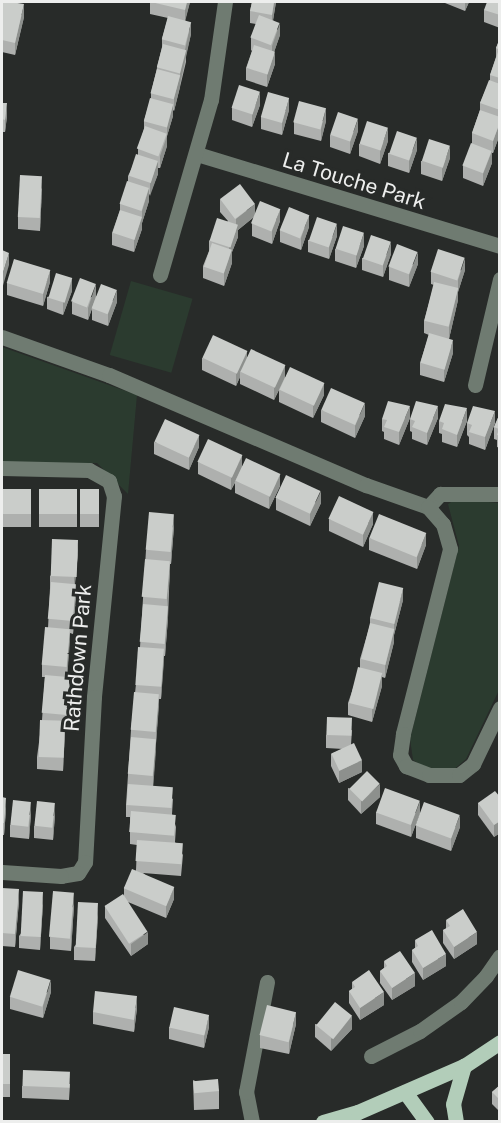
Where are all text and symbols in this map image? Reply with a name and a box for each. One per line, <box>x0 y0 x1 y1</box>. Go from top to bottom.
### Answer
street label: La Touche Park <box>279 147 429 215</box>
street label: Rathdown Park <box>59 583 97 733</box>

